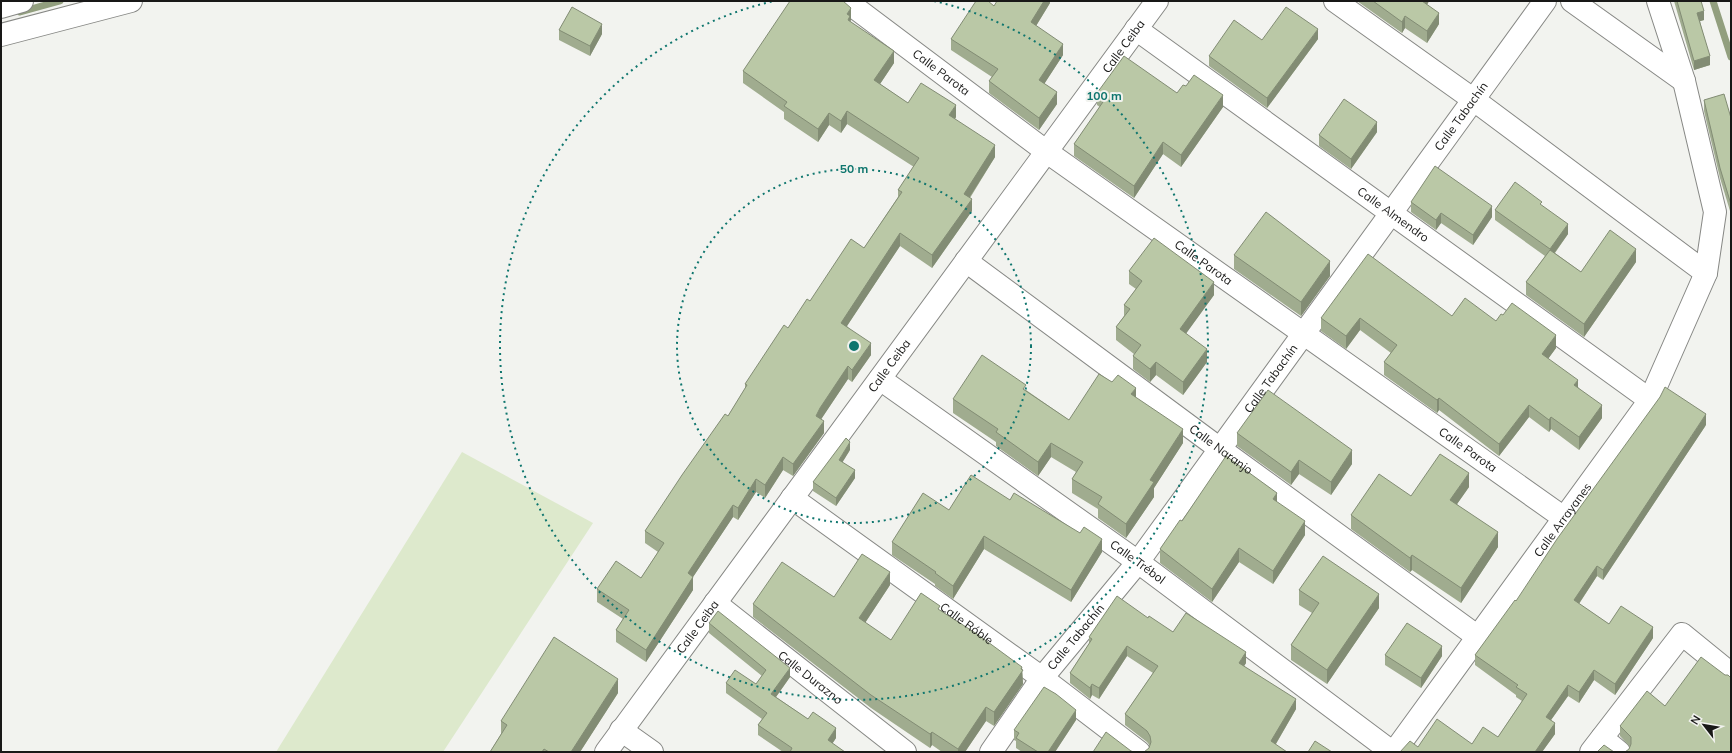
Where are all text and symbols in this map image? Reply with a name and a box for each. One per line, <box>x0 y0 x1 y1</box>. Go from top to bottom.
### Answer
street label: Calle Ceiba <box>1099 17 1148 76</box>
street label: Calle Parota <box>910 46 973 98</box>
street label: Calle Tabachín <box>1431 79 1491 153</box>
text: 100 m <box>1086 88 1122 103</box>
text: 50 m <box>840 161 868 176</box>
street label: Calle Almendro <box>1355 183 1432 245</box>
street label: Calle Parota <box>1172 237 1236 288</box>
street label: Calle Ceiba <box>865 336 913 395</box>
centre of rings <box>847 339 861 353</box>
street label: Calle Tabachín <box>1241 341 1301 416</box>
street label: Calle Naranjo <box>1186 421 1256 477</box>
street label: Calle Parota <box>1436 424 1500 475</box>
street label: Calle Arrayanes <box>1530 479 1594 560</box>
street label: Calle Trébol <box>1107 537 1168 587</box>
street label: Calle Ceiba <box>673 597 722 656</box>
street label: Calle Róble <box>937 599 996 647</box>
street label: Calle Tabachín <box>1044 601 1107 673</box>
street label: Calle Durazno <box>775 647 846 707</box>
north arrow <box>1684 705 1724 745</box>
text: N <box>1687 713 1704 727</box>

